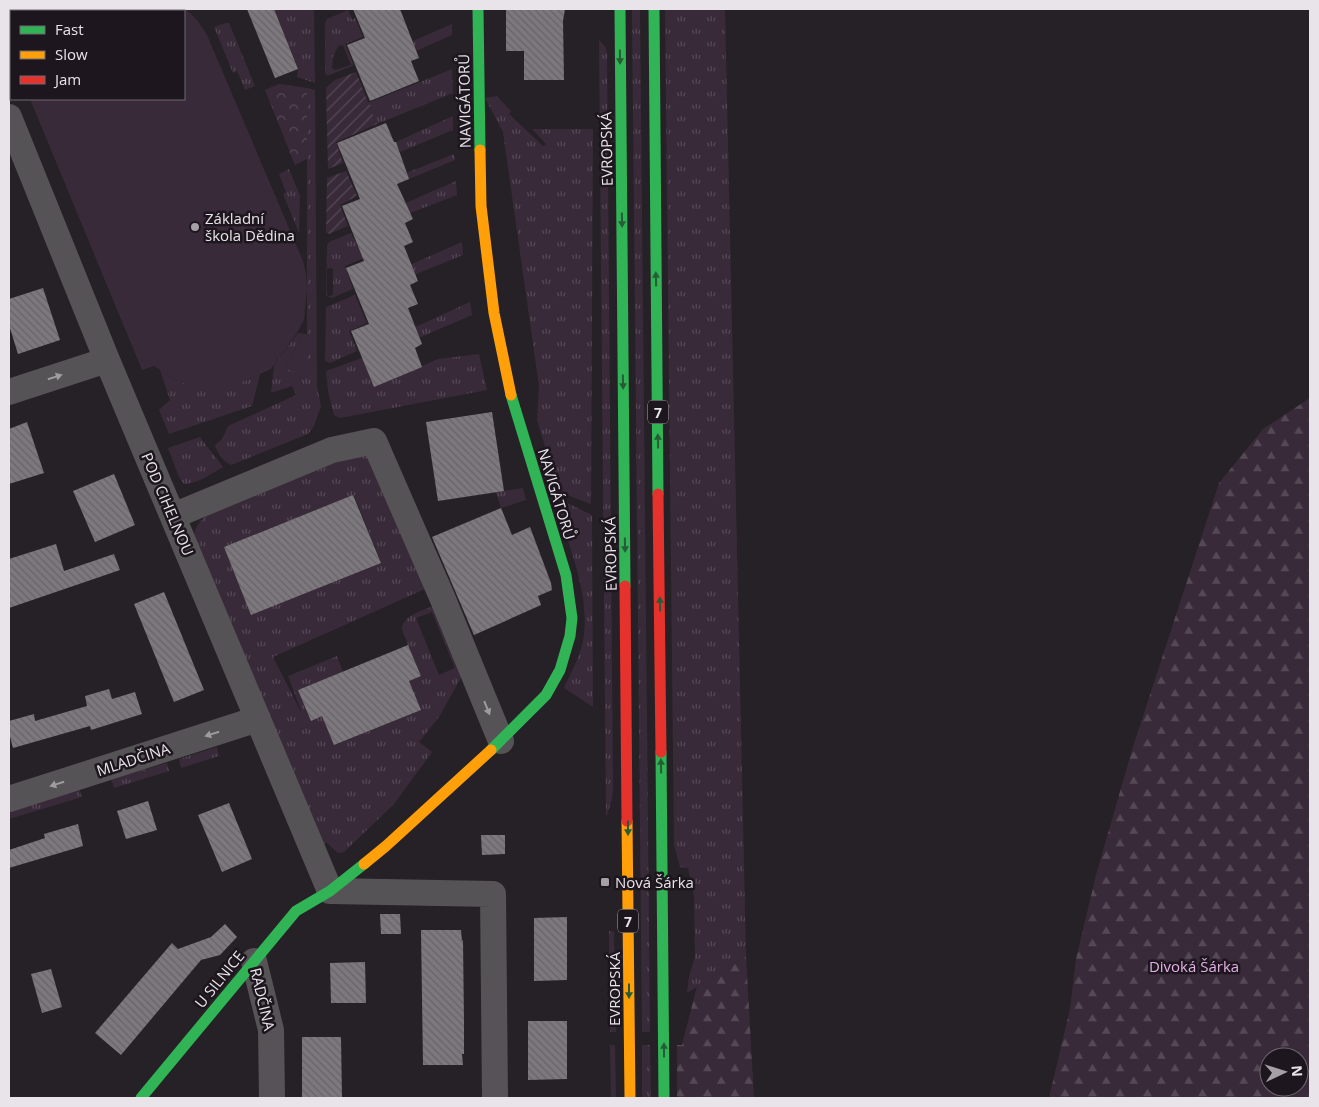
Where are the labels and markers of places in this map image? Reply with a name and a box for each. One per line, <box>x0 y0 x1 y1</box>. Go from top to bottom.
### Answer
place label: Základní škola Dědina <box>205 208 295 245</box>
marker: Základní škola Dědina <box>189 221 201 233</box>
place label: Nová Šárka <box>615 872 694 892</box>
marker: Nová Šárka <box>599 876 611 888</box>

